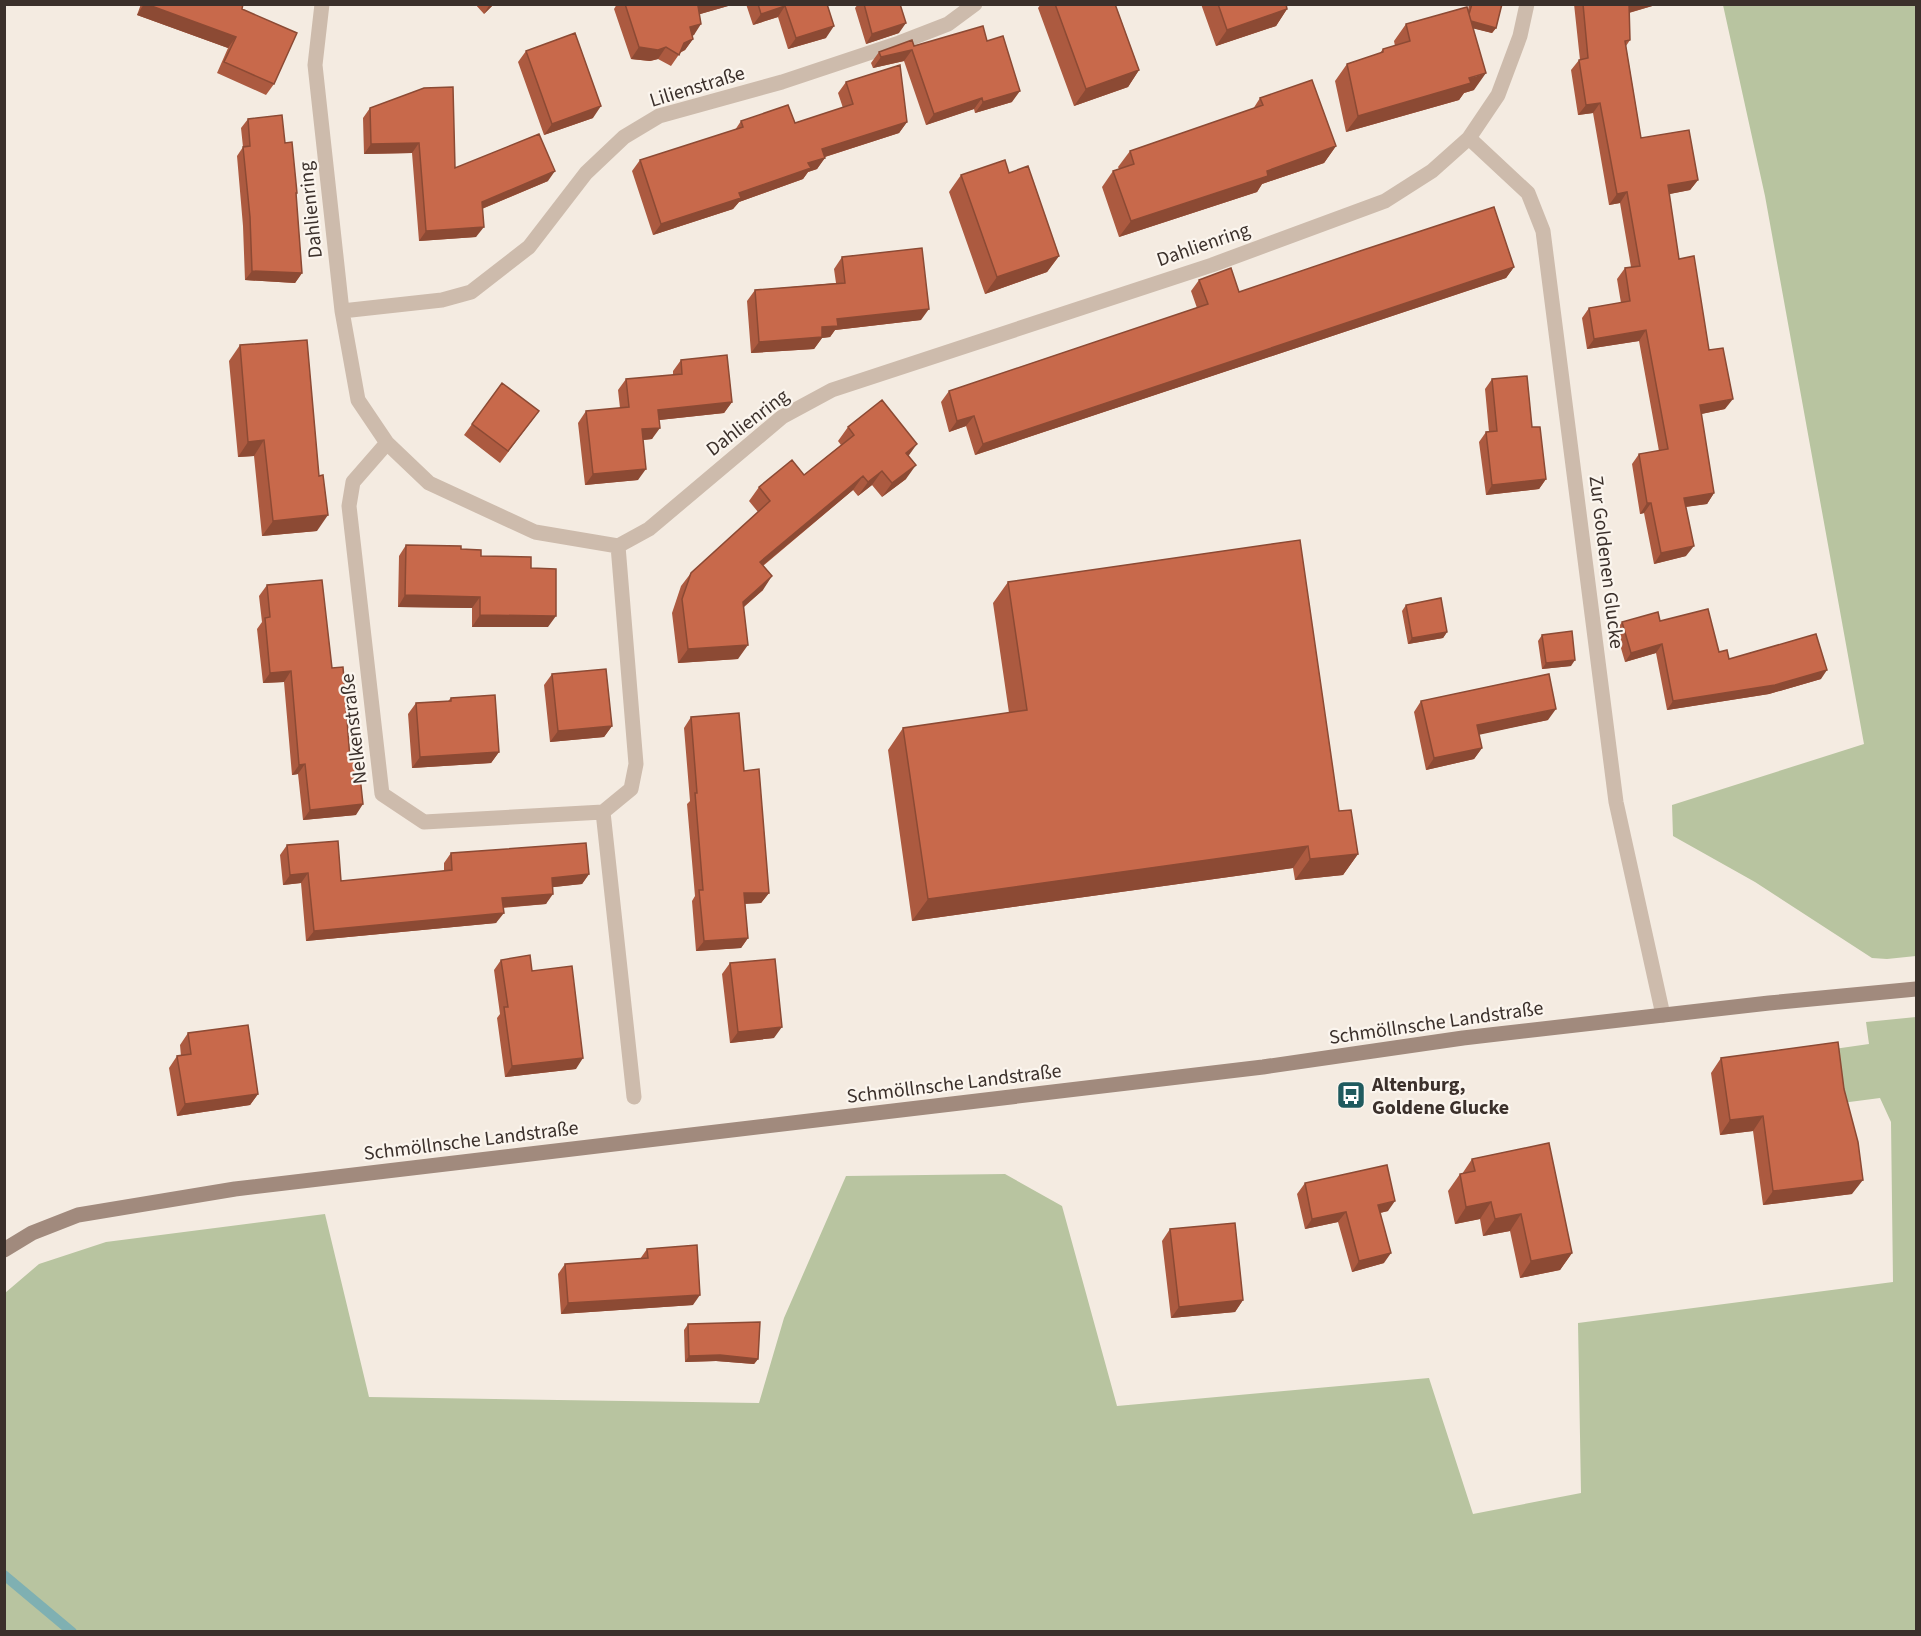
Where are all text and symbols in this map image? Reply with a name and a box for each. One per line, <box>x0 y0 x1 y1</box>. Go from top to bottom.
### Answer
street label: Lilienstraße <box>646 59 748 115</box>
street label: Dahlienring <box>292 160 330 260</box>
street label: Dahlienring <box>1153 216 1254 274</box>
street label: Dahlienring <box>700 382 795 463</box>
street label: Zur Goldenen Glucke <box>1581 474 1631 650</box>
street label: Nelkenstraße <box>333 672 375 786</box>
street label: Schmöllnsche Landstraße <box>1327 994 1545 1052</box>
street label: Schmöllnsche Landstraße <box>845 1057 1063 1111</box>
place label: Altenburg, Goldene Glucke <box>1371 1071 1509 1122</box>
bus stop icon: Altenburg, Goldene Glucke <box>1335 1079 1367 1111</box>
street label: Schmöllnsche Landstraße <box>362 1114 580 1168</box>

